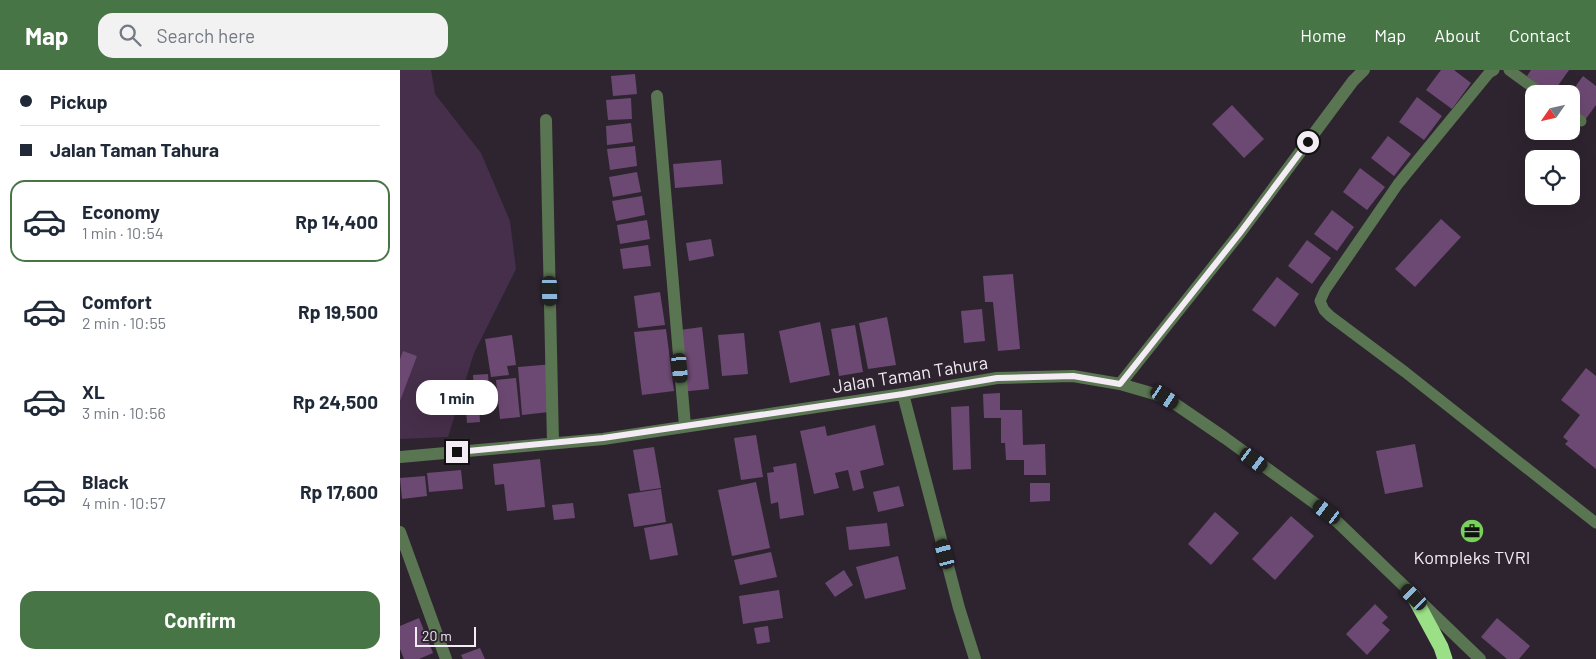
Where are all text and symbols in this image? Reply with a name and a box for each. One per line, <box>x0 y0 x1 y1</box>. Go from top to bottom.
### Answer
search box <box>98 13 448 58</box>
text: Map <box>25 21 68 50</box>
icon: search <box>116 21 144 49</box>
text: Search here <box>156 24 255 47</box>
text: Home <box>1300 24 1346 46</box>
text: Map <box>1374 24 1406 46</box>
text: About <box>1434 24 1481 46</box>
text: Contact <box>1509 24 1571 46</box>
north arrow <box>1525 85 1580 140</box>
map controls <box>1525 85 1580 205</box>
text: Pickup <box>50 90 108 113</box>
route start <box>1297 131 1319 153</box>
text: Jalan Taman Tahura <box>50 138 219 161</box>
button: locate <box>1525 150 1580 205</box>
icon: car <box>22 199 67 244</box>
text: Economy <box>82 200 160 223</box>
text: Rp 14,400 <box>295 210 378 233</box>
text: 1 min · 10:54 <box>82 223 164 242</box>
car <box>542 276 557 306</box>
icon: car <box>22 289 67 334</box>
text: Comfort <box>82 290 152 313</box>
text: Rp 19,500 <box>298 300 378 323</box>
text: 2 min · 10:55 <box>82 313 166 332</box>
street label: Jalan Taman Tahura <box>831 351 989 397</box>
car <box>671 352 688 384</box>
icon: car <box>22 379 67 424</box>
text: XL <box>82 380 105 403</box>
callout: 1 min <box>416 380 498 414</box>
car <box>1148 382 1181 412</box>
text: 1 min <box>439 388 475 407</box>
text: Rp 24,500 <box>293 390 378 413</box>
text: 3 min · 10:56 <box>82 403 166 422</box>
route end <box>446 441 468 463</box>
car <box>1237 445 1270 475</box>
icon: car <box>22 469 67 514</box>
text: Black <box>82 470 129 493</box>
text: Rp 17,600 <box>300 480 378 503</box>
text: 4 min · 10:57 <box>82 493 166 512</box>
car <box>1310 497 1343 527</box>
office icon: Kompleks TVRI <box>1459 518 1485 544</box>
car <box>933 538 956 570</box>
place label: Kompleks TVRI <box>1414 546 1530 568</box>
car <box>1398 581 1430 613</box>
button: Confirm <box>20 591 380 649</box>
scale bar <box>415 624 476 647</box>
text: 20 m <box>422 627 452 644</box>

